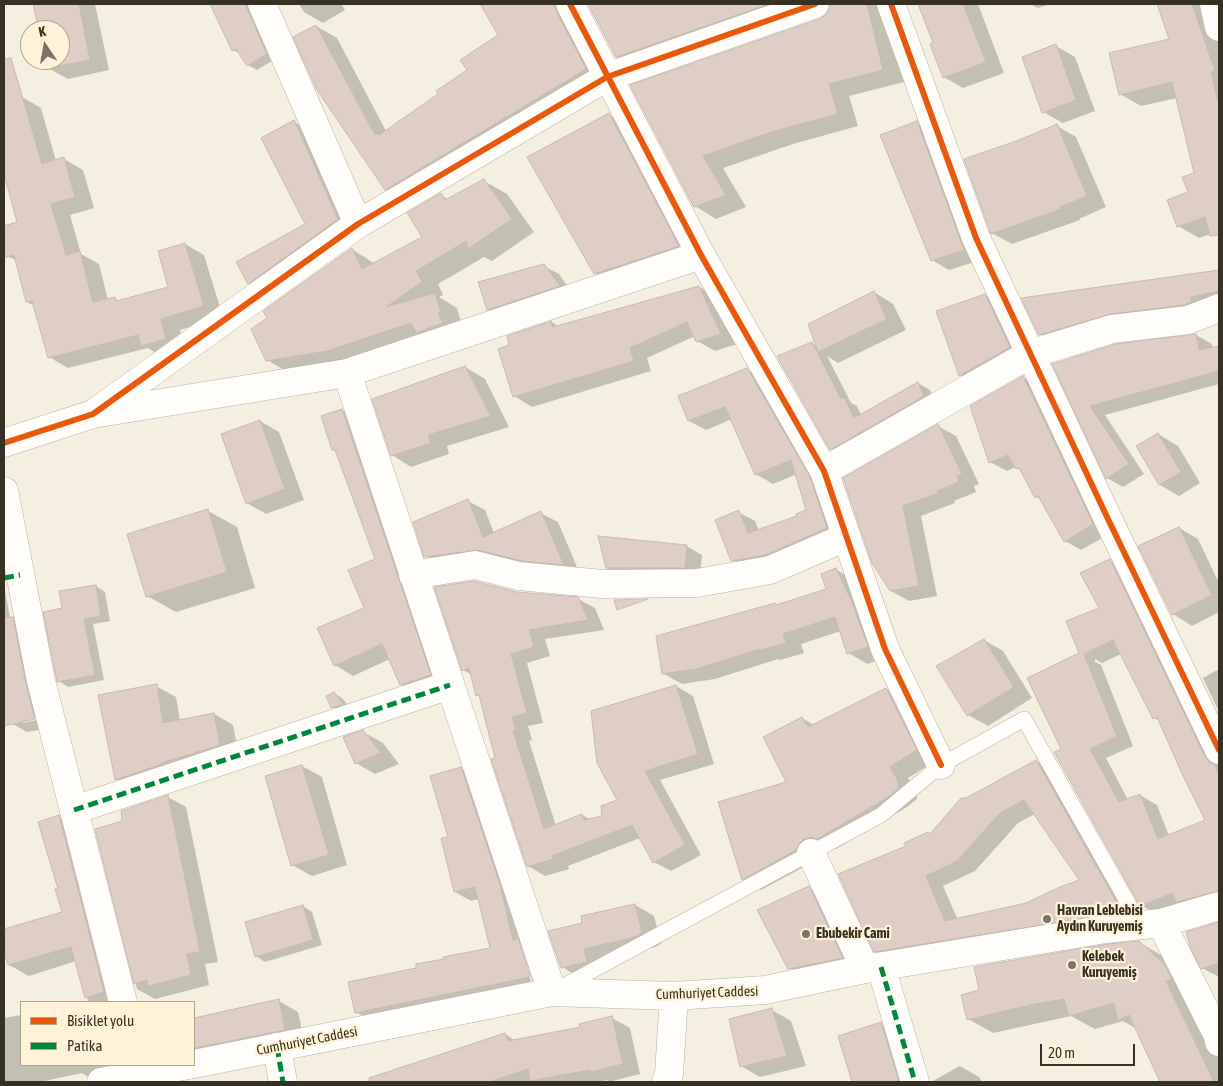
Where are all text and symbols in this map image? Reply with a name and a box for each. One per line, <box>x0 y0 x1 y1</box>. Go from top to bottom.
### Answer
north arrow <box>20 20 70 70</box>
text: K <box>37 23 47 40</box>
place label: Havran Leblebisi Aydın Kuruyemiş <box>1057 903 1143 936</box>
marker: Havran Leblebisi Aydın Kuruyemiş <box>1041 913 1053 925</box>
place label: Ebubekir Cami <box>816 926 890 942</box>
marker: Ebubekir Cami <box>800 928 812 940</box>
place label: Kelebek Kuruyemiş <box>1082 949 1137 982</box>
marker: Kelebek Kuruyemiş <box>1066 959 1078 971</box>
street label: Cumhuriyet Caddesi <box>655 983 759 1003</box>
legend <box>20 1001 195 1066</box>
text: Bisiklet yolu <box>67 1012 134 1029</box>
street label: Cumhuriyet Caddesi <box>255 1023 359 1059</box>
scale bar <box>1043 1034 1138 1066</box>
text: Patika <box>67 1037 102 1054</box>
text: 20 m <box>1048 1044 1075 1061</box>

